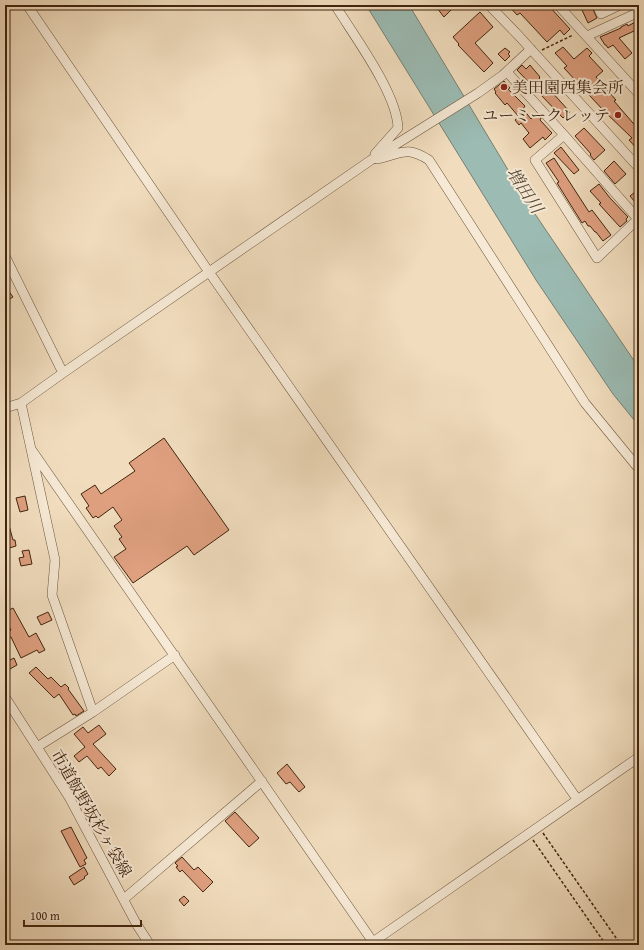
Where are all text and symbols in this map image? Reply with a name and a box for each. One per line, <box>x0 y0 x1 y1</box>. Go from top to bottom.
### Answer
place label: 美田園西集会所 <box>512 75 624 99</box>
marker: 美田園西集会所 <box>499 82 509 92</box>
place label: ユーミークレッテ <box>482 103 610 127</box>
marker: ユーミークレッテ <box>613 110 623 120</box>
water label: 増田川 <box>501 162 551 220</box>
street label: 市道飯野坂杉ヶ袋線 <box>46 745 138 881</box>
scale bar <box>24 902 141 928</box>
text: 100 m <box>30 907 60 924</box>

